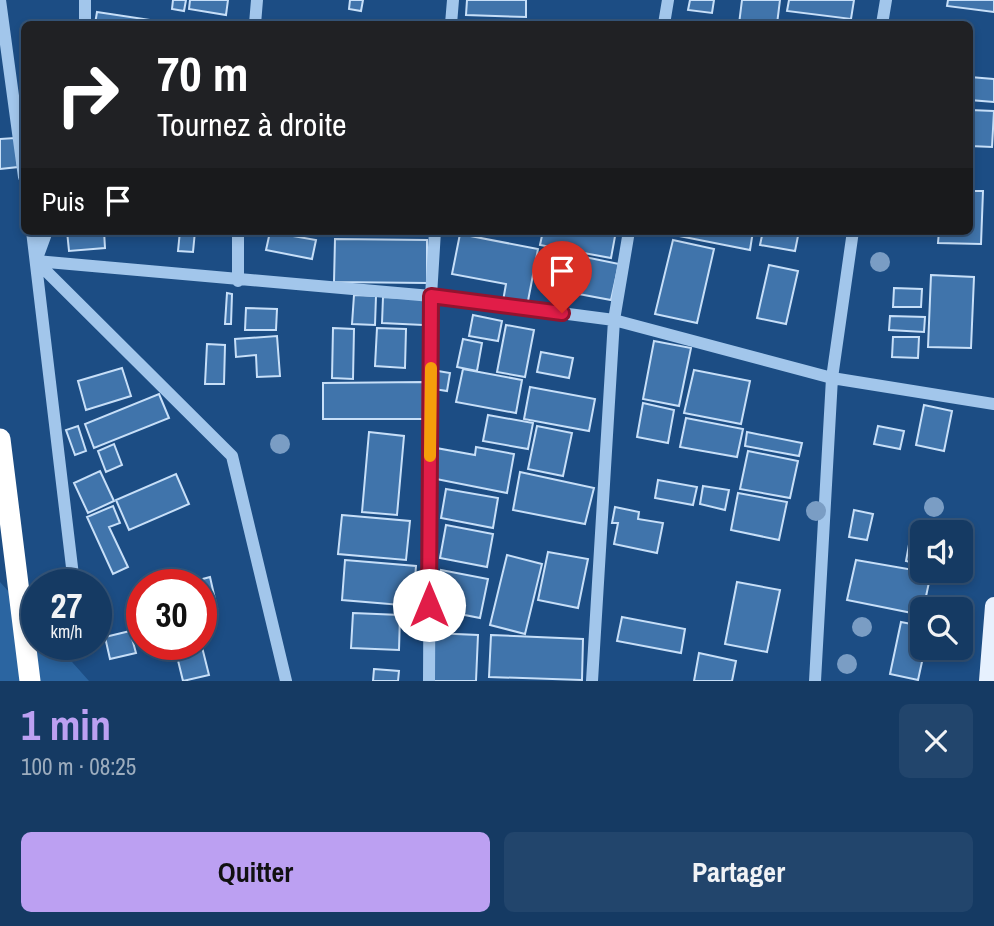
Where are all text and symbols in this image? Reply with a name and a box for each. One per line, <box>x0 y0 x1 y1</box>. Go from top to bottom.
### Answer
text: 70 m <box>157 40 249 106</box>
icon: right <box>42 49 133 140</box>
text: Tournez à droite <box>157 103 347 146</box>
icon: arrive <box>99 182 137 220</box>
text: Puis <box>42 184 85 219</box>
pin <box>532 241 592 313</box>
icon: arrive <box>543 252 581 290</box>
map controls <box>910 520 973 660</box>
button: sound <box>910 520 973 583</box>
position arrow <box>392 568 466 642</box>
speed limit sign: 30 <box>126 569 217 660</box>
text: 27 <box>51 582 82 629</box>
button: search <box>910 597 973 660</box>
text: km/h <box>51 619 83 644</box>
text: 1 min <box>21 697 111 753</box>
button: close <box>899 704 973 778</box>
text: 100 m · 08:25 <box>21 751 136 782</box>
button: Quitter <box>21 832 490 912</box>
button: Partager <box>504 832 973 912</box>

